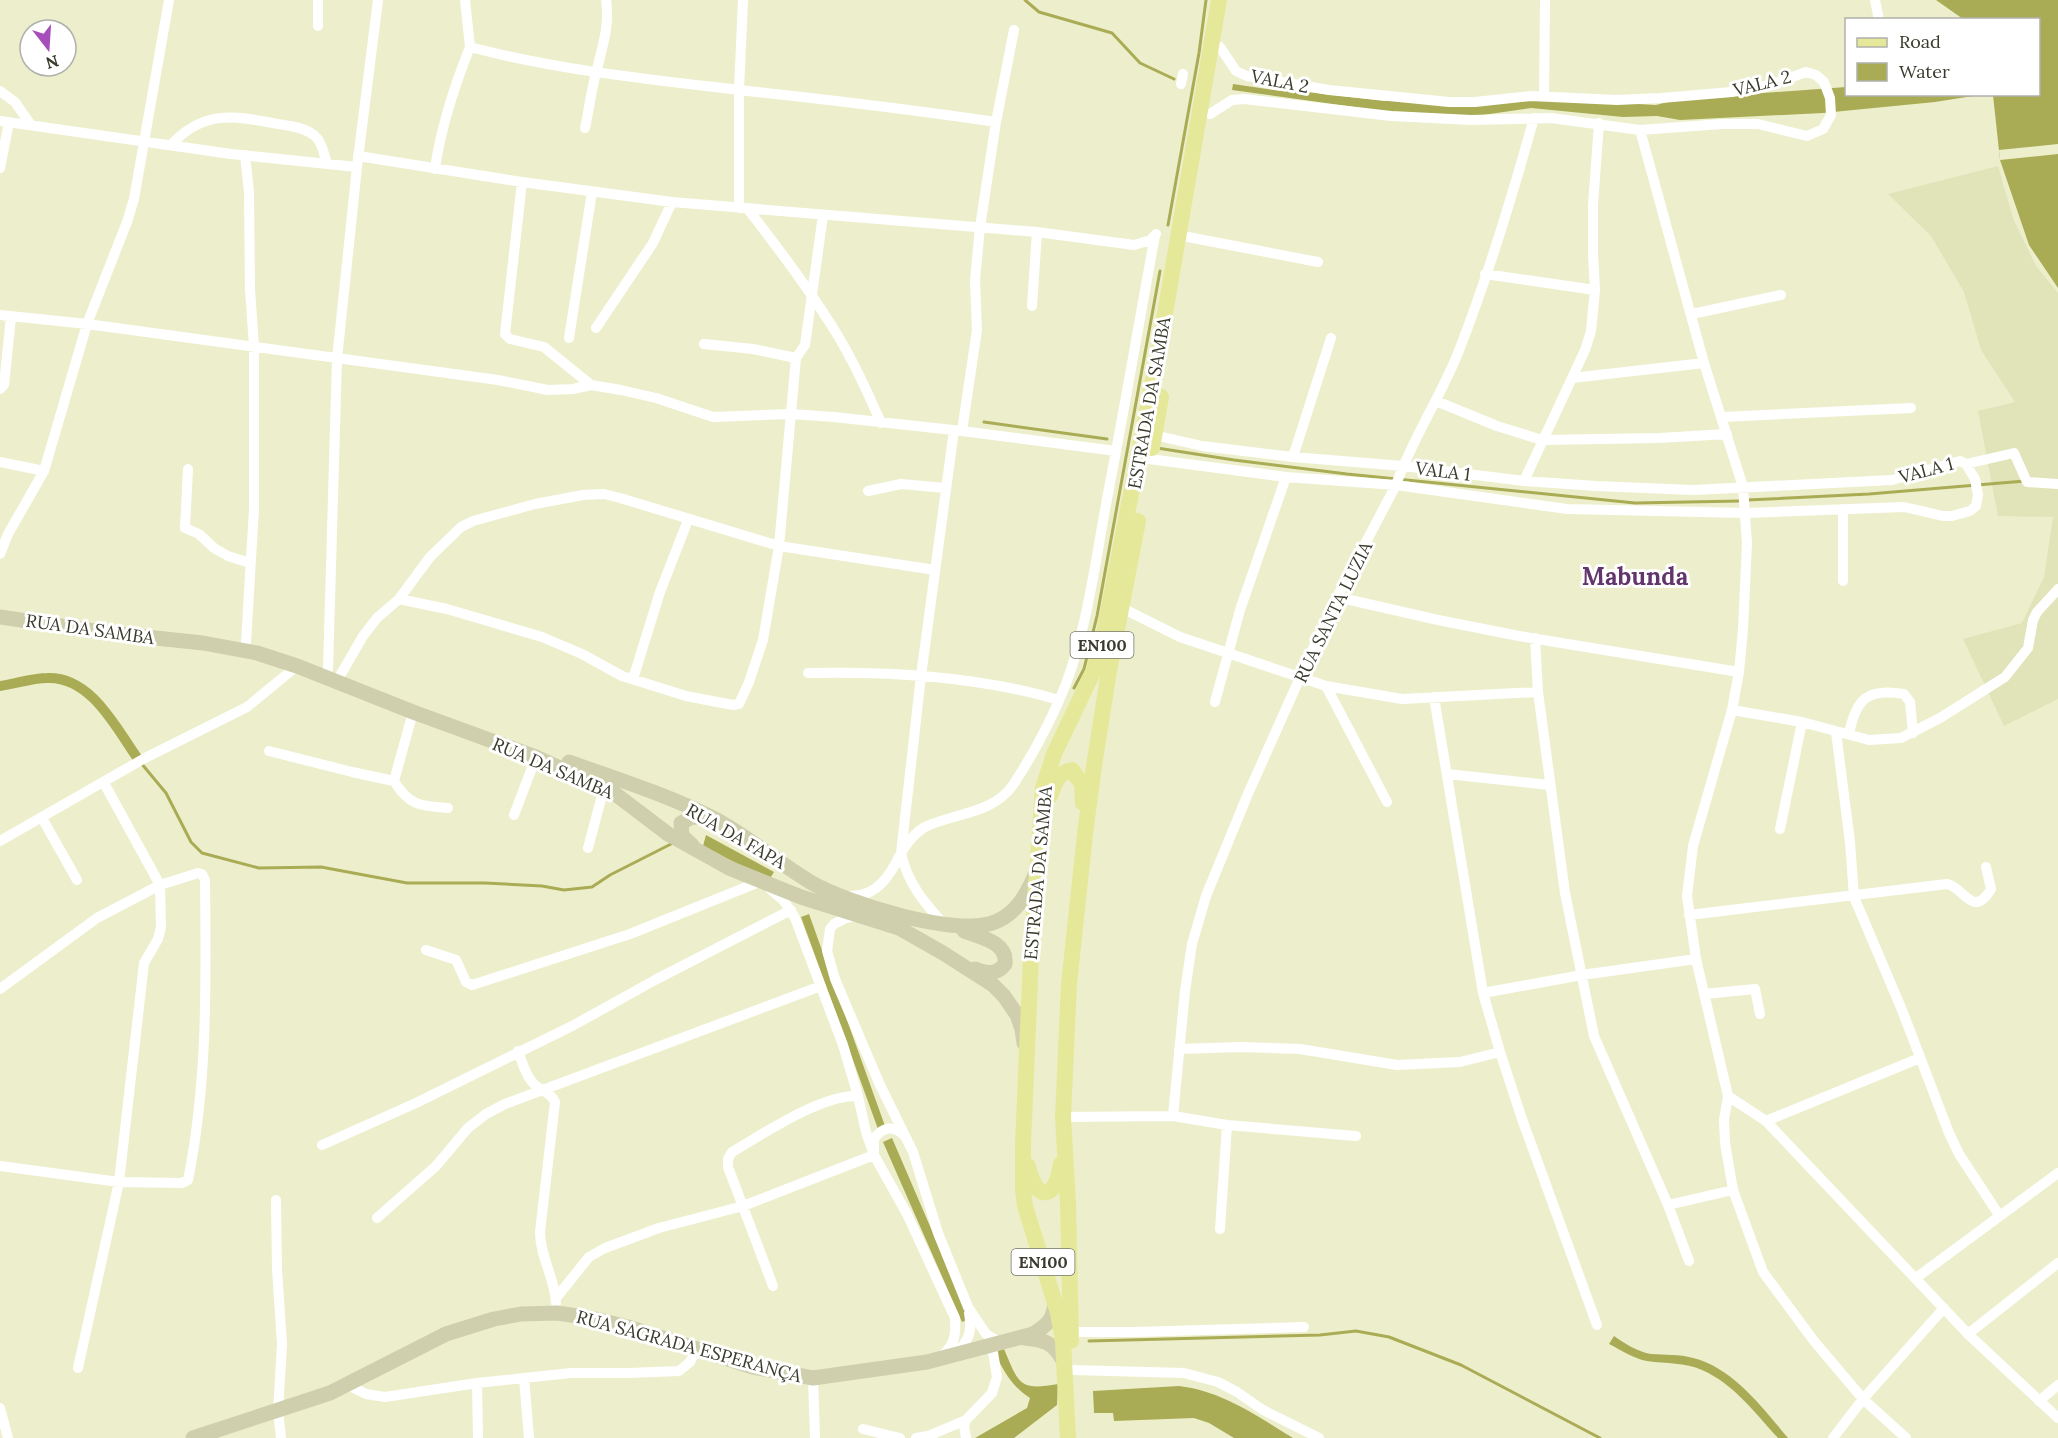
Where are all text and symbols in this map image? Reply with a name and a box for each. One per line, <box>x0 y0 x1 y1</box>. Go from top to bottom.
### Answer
north arrow <box>18 18 78 78</box>
legend <box>1845 18 2040 96</box>
text: Road <box>1899 30 1941 53</box>
text: N <box>44 51 61 74</box>
text: Water <box>1899 60 1950 83</box>
street label: VALA 2 <box>1248 64 1311 98</box>
street label: VALA 2 <box>1730 65 1793 101</box>
street label: ESTRADA DA SAMBA <box>1123 314 1176 491</box>
street label: VALA 1 <box>1895 452 1956 489</box>
street label: VALA 1 <box>1413 456 1472 486</box>
street label: RUA SANTA LUZIA <box>1289 537 1378 687</box>
district label: Mabunda <box>1582 561 1689 592</box>
street label: RUA DA SAMBA <box>24 609 156 649</box>
road number: EN100 <box>1070 632 1134 658</box>
street label: RUA DA SAMBA <box>489 732 618 804</box>
street label: ESTRADA DA SAMBA <box>1019 784 1057 961</box>
street label: RUA DA FAPA <box>682 798 791 874</box>
road number: EN100 <box>1012 1249 1074 1275</box>
street label: RUA SAGRADA ESPERANÇA <box>574 1305 805 1387</box>

